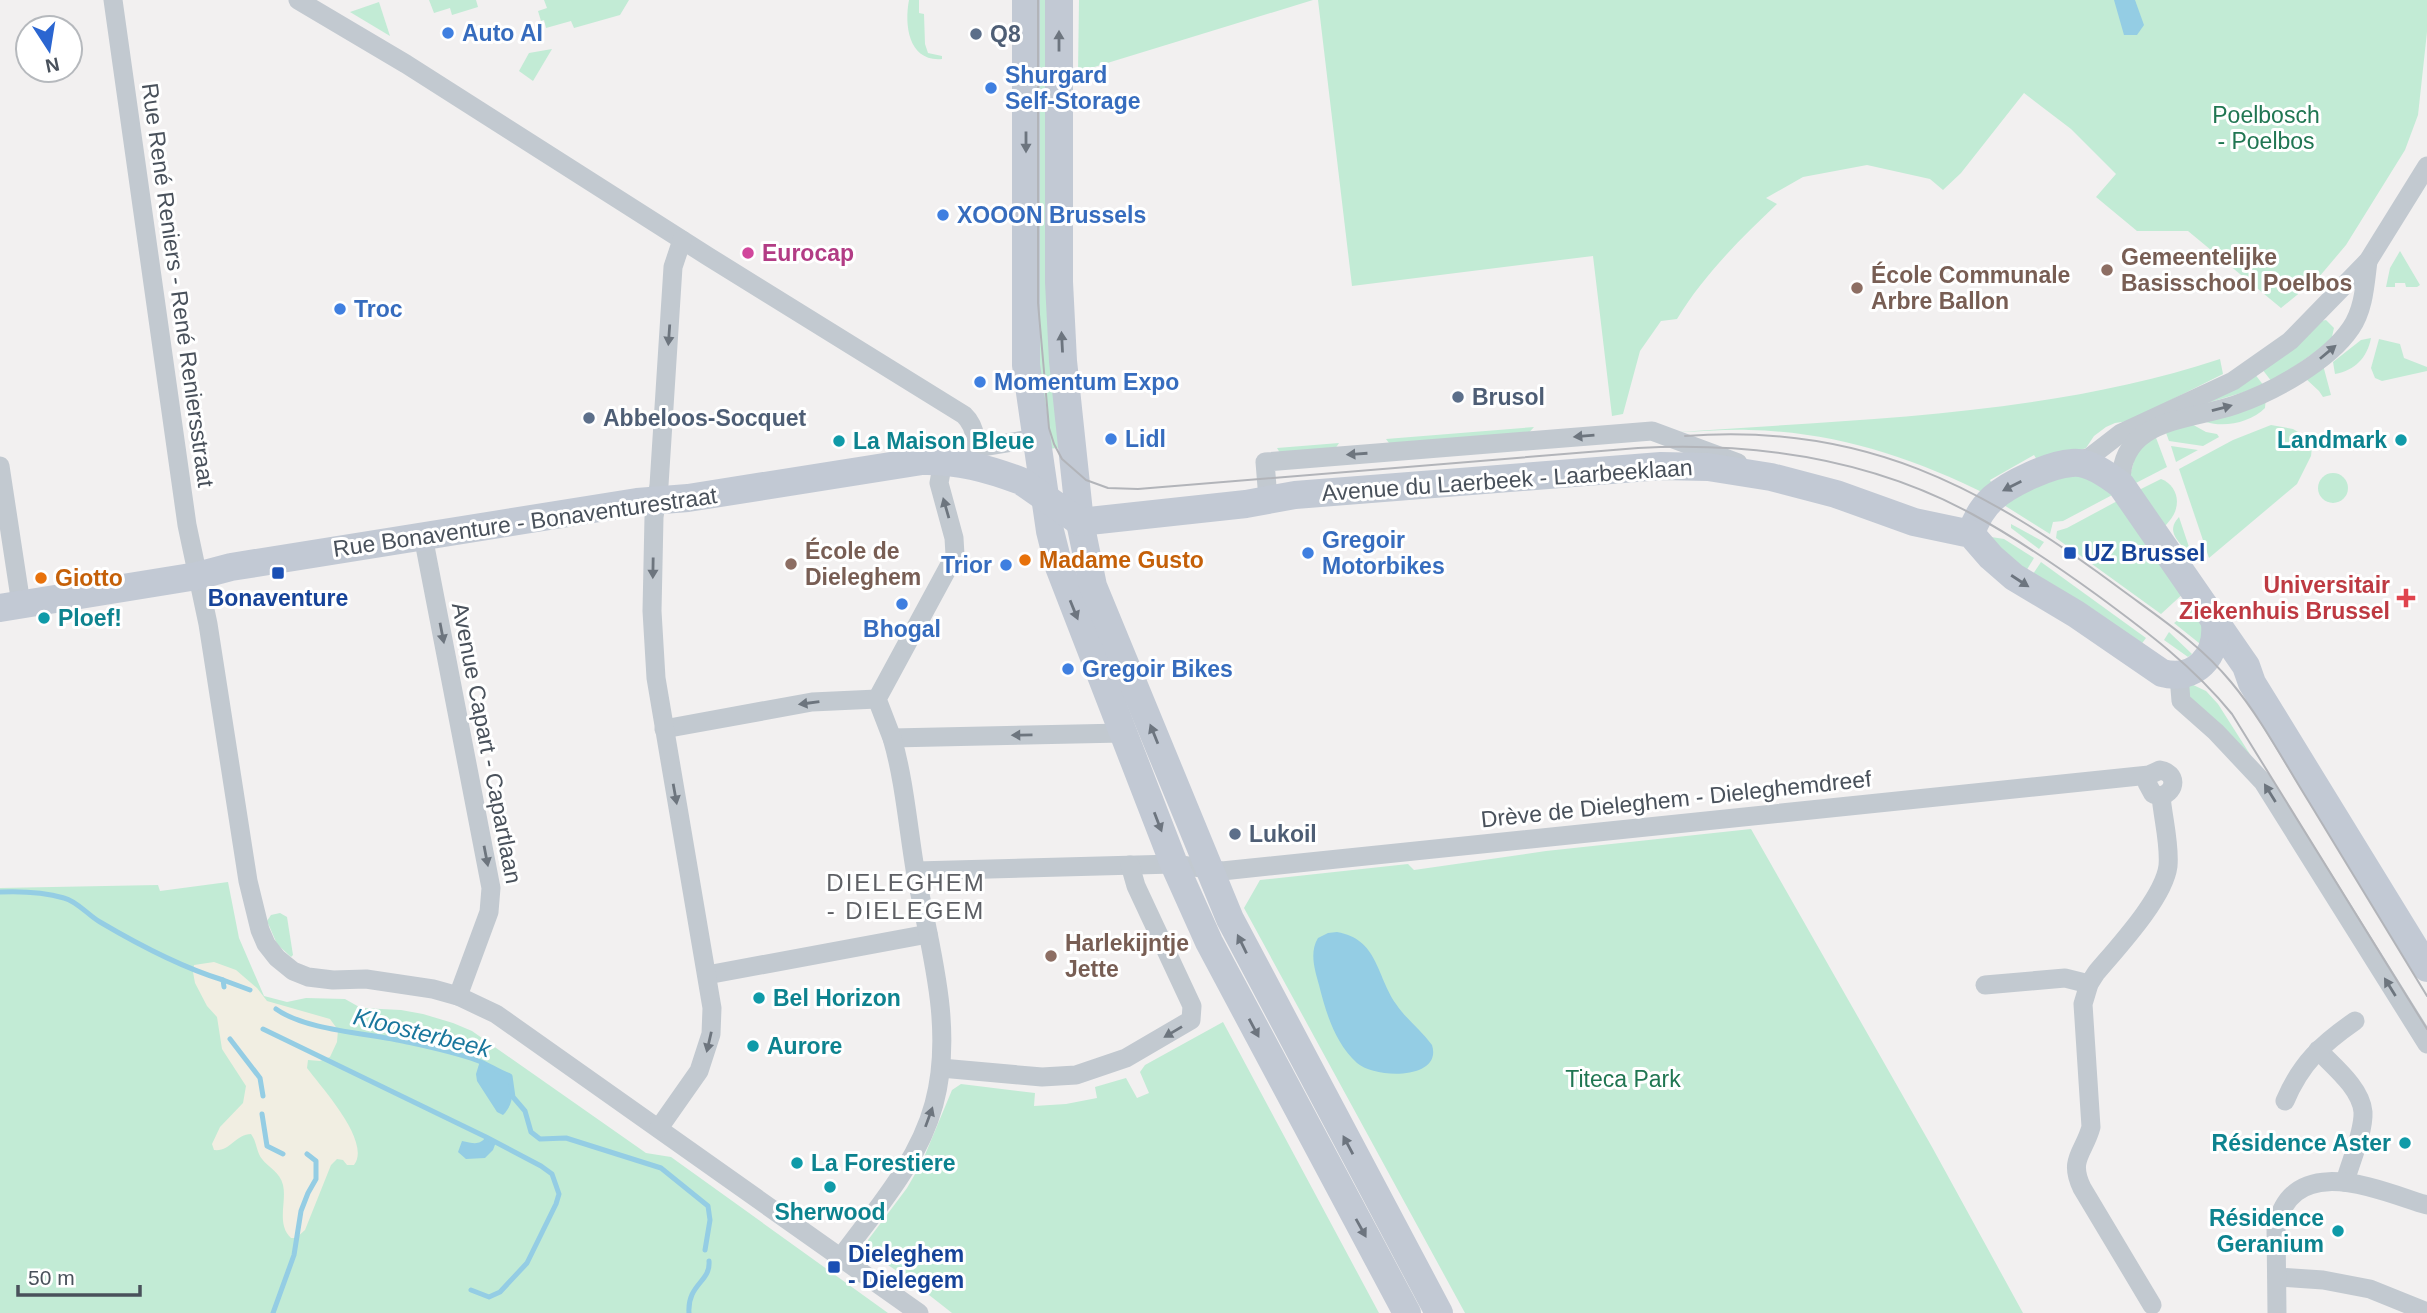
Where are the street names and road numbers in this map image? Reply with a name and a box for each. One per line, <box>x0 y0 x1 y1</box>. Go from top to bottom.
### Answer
street label: Rue René Reniers - René Reniersstraat <box>137 81 219 489</box>
street label: Avenue du Laerbeek - Laarbeeklaan <box>1321 454 1693 506</box>
street label: Rue Bonaventure - Bonaventurestraat <box>331 482 719 562</box>
street label: Avenue Capart - Capartlaan <box>447 600 527 886</box>
street label: Drève de Dieleghem - Dieleghemdreef <box>1479 765 1873 832</box>

